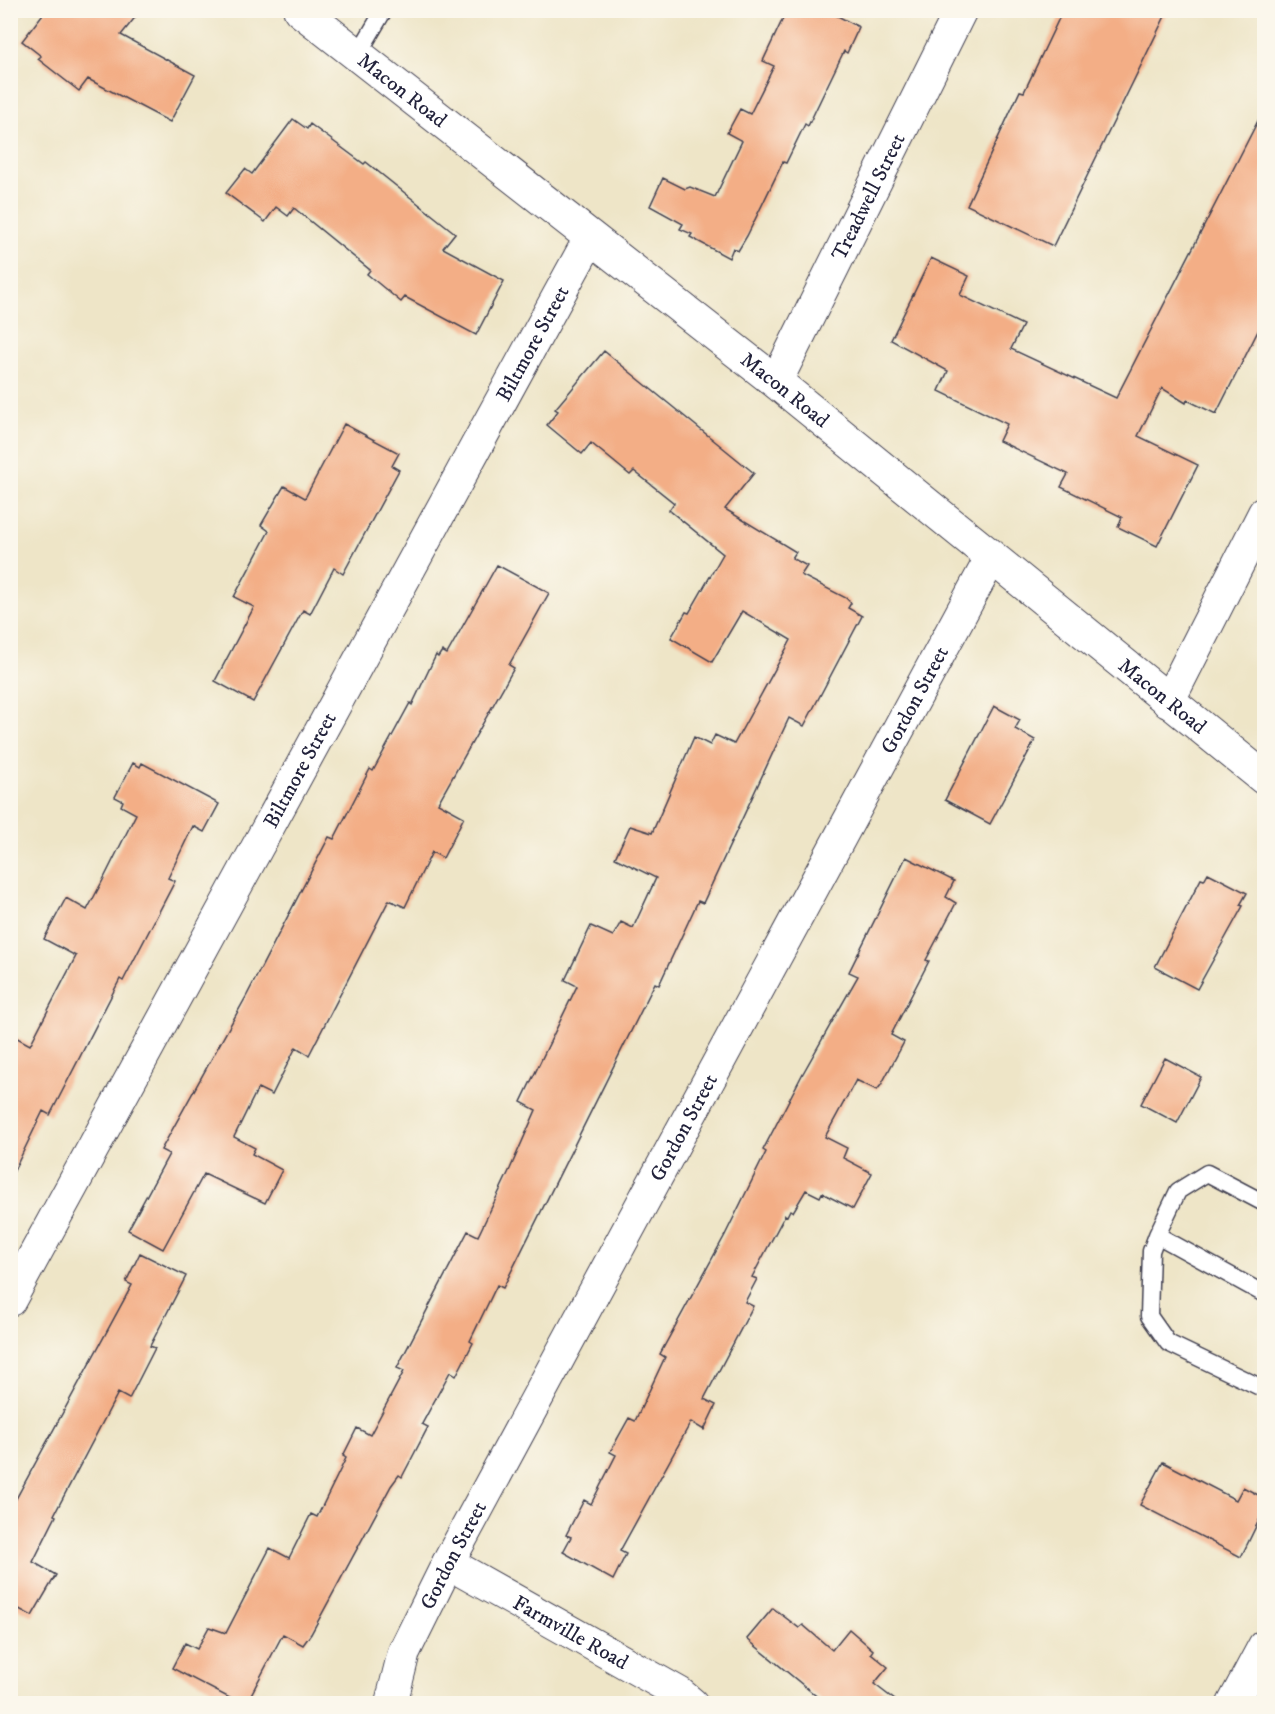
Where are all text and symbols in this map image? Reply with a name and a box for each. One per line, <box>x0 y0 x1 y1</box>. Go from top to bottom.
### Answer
street label: Macon Road <box>352 48 452 134</box>
street label: Treadwell Street <box>827 129 912 265</box>
street label: Biltmore Street <box>491 281 576 406</box>
street label: Macon Road <box>735 347 834 434</box>
street label: Gordon Street <box>876 642 955 759</box>
street label: Macon Road <box>1112 653 1212 740</box>
street label: Biltmore Street <box>258 708 343 833</box>
street label: Gordon Street <box>645 1069 724 1186</box>
street label: Gordon Street <box>415 1497 493 1614</box>
street label: Farmville Road <box>508 1590 633 1676</box>

